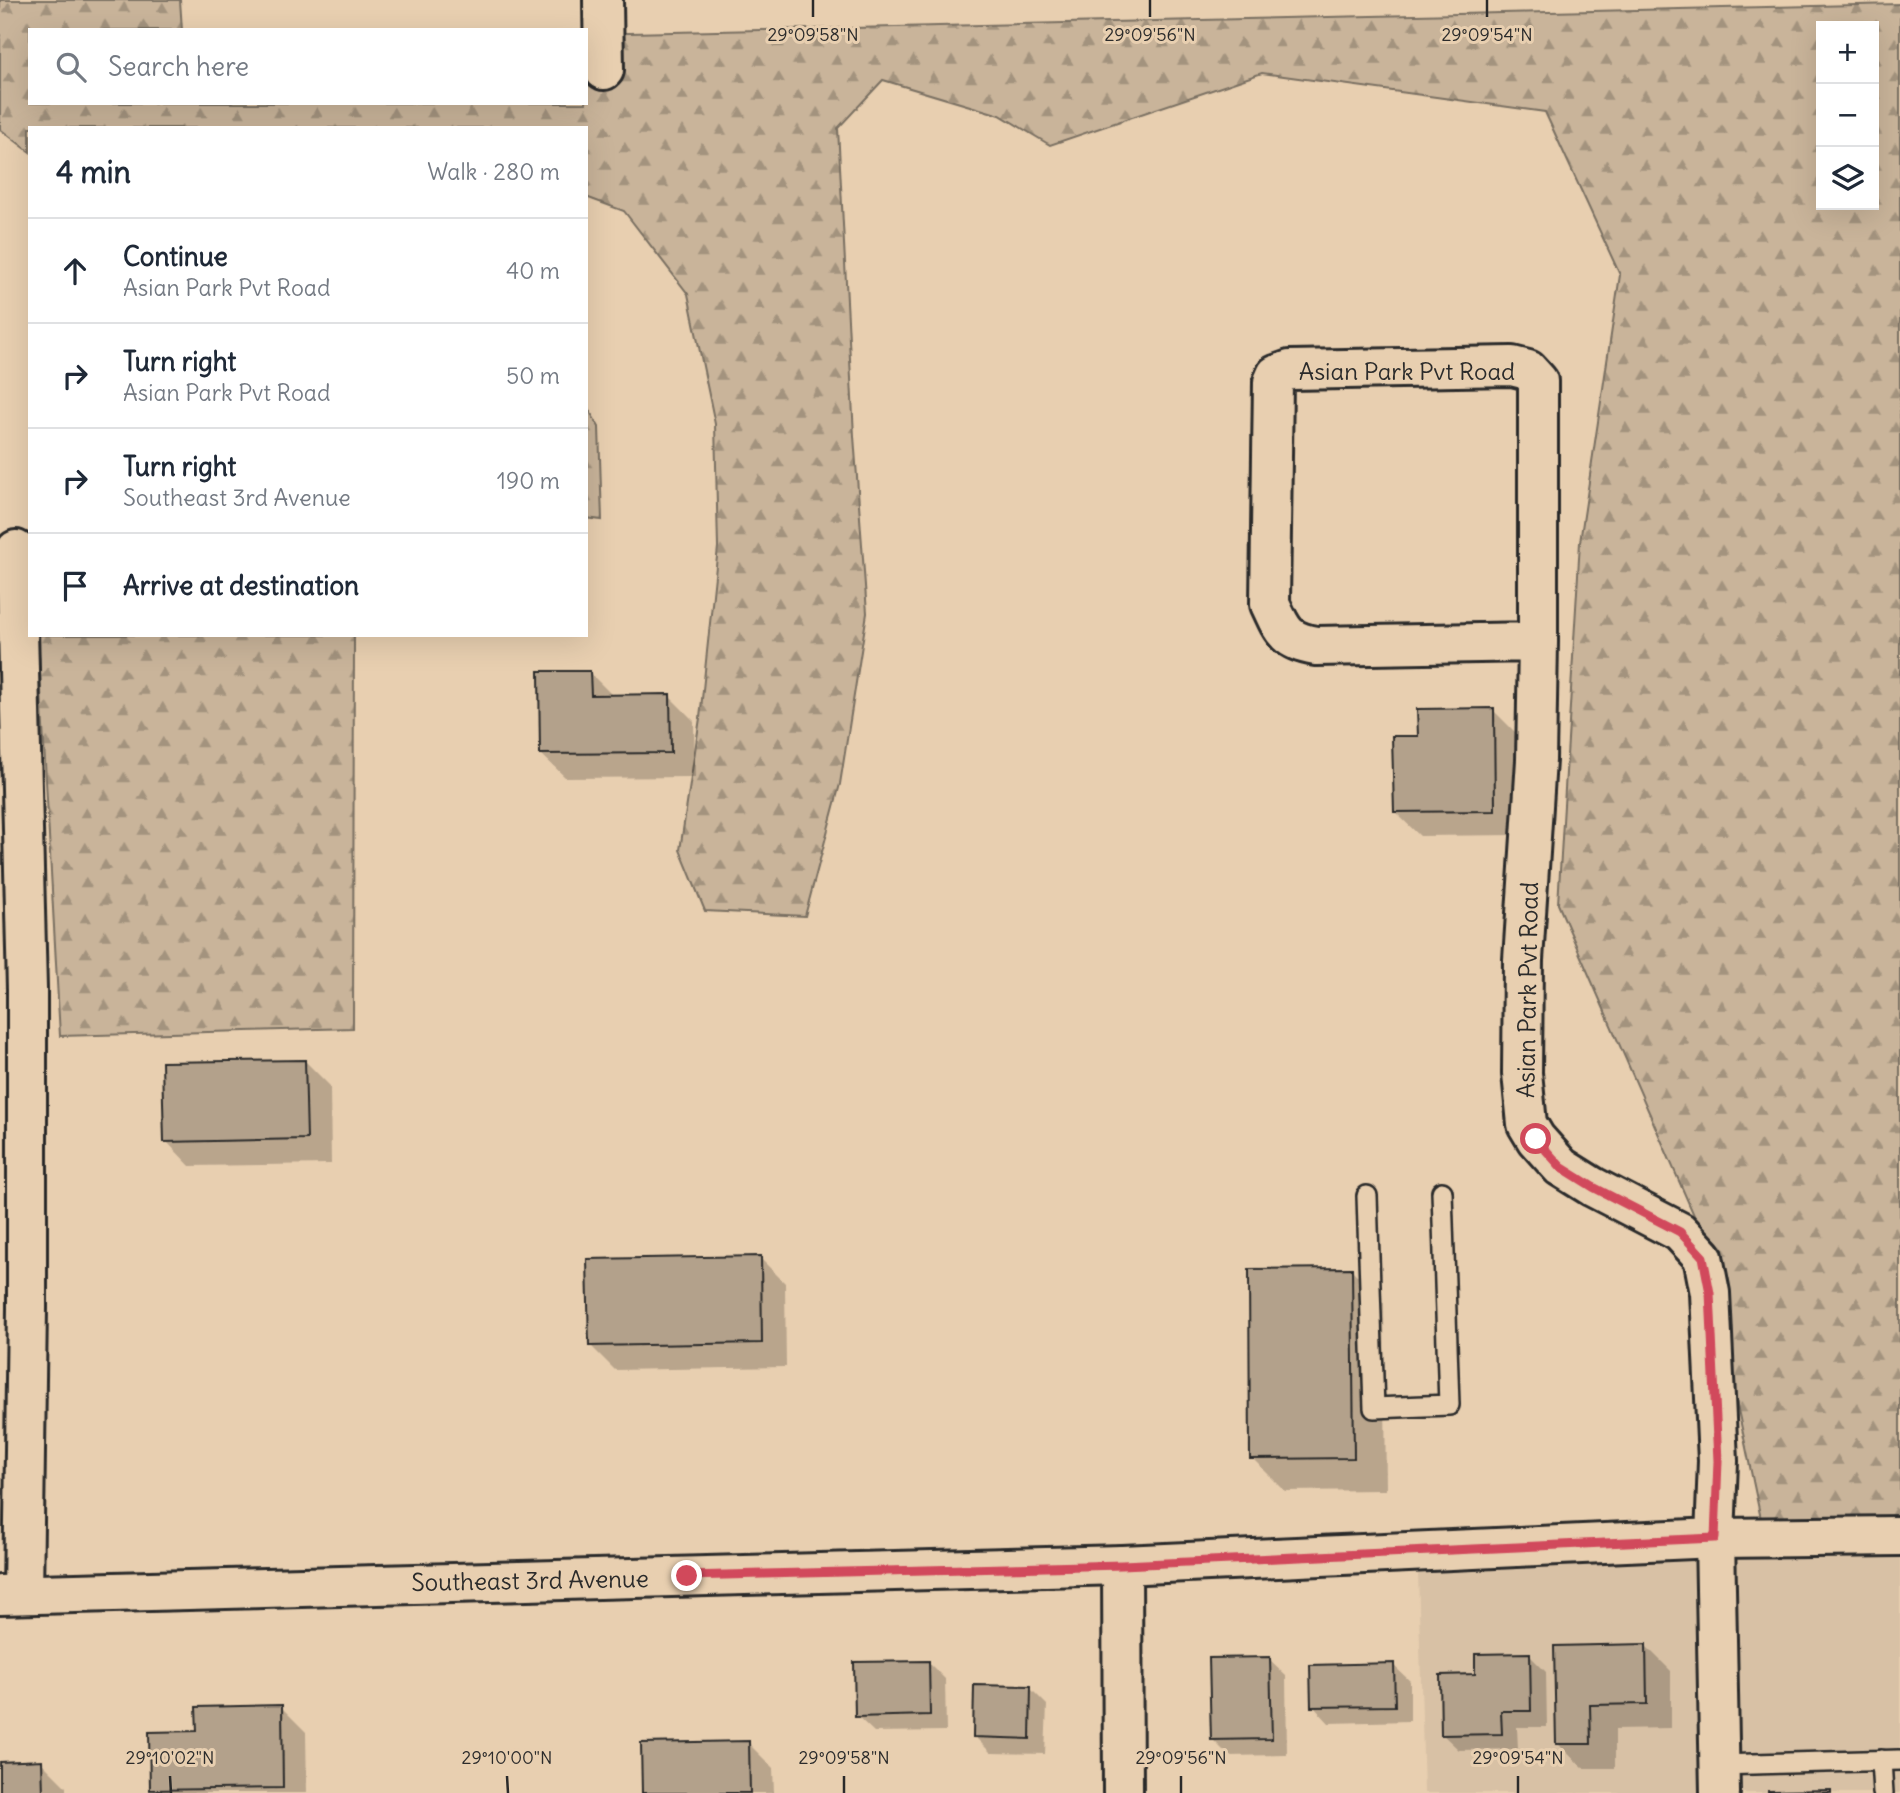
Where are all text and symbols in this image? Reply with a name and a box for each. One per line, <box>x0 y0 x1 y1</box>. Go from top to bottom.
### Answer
map controls <box>1816 21 1879 210</box>
button: + <box>1816 21 1879 84</box>
text: 29°09'58"N <box>767 23 859 46</box>
text: 29°09'56"N <box>1104 23 1196 46</box>
text: 29°09'54"N <box>1441 23 1533 46</box>
search box <box>28 28 588 105</box>
icon: search <box>52 48 90 86</box>
text: Search here <box>108 50 249 83</box>
button: − <box>1816 84 1879 147</box>
button: layers <box>1816 147 1879 210</box>
text: 4 min <box>56 153 131 191</box>
text: Walk · 280 m <box>427 157 560 186</box>
text: Continue <box>123 240 228 273</box>
icon: ahead <box>56 252 94 290</box>
text: 40 m <box>506 256 560 285</box>
text: Asian Park Pvt Road <box>123 273 330 302</box>
text: Turn right <box>123 345 236 378</box>
street label: Asian Park Pvt Road <box>1299 356 1515 386</box>
icon: right <box>56 357 94 395</box>
text: 50 m <box>506 361 560 390</box>
text: Asian Park Pvt Road <box>123 378 330 407</box>
text: Turn right <box>123 450 236 483</box>
icon: right <box>56 462 94 500</box>
text: 190 m <box>497 466 560 495</box>
text: Southeast 3rd Avenue <box>123 483 351 512</box>
icon: arrive <box>56 567 94 605</box>
text: Arrive at destination <box>123 569 359 602</box>
street label: Asian Park Pvt Road <box>1510 882 1544 1098</box>
route start <box>1520 1123 1551 1154</box>
route end <box>671 1560 702 1591</box>
street label: Southeast 3rd Avenue <box>411 1563 649 1597</box>
text: 29°10'02"N <box>126 1746 214 1769</box>
text: 29°10'00"N <box>462 1746 552 1769</box>
text: 29°09'58"N <box>798 1746 890 1769</box>
text: 29°09'56"N <box>1135 1746 1227 1769</box>
text: 29°09'54"N <box>1472 1746 1564 1769</box>

